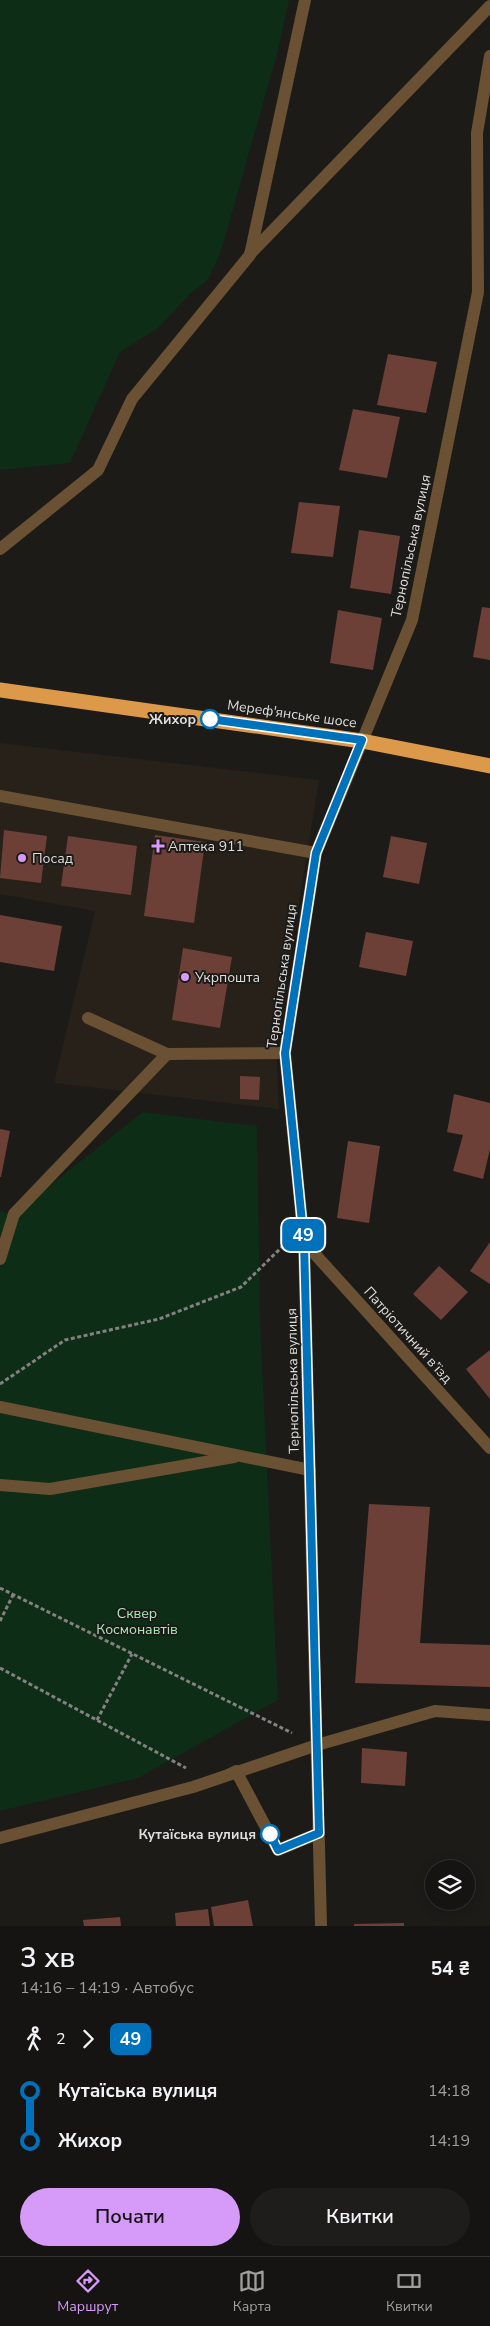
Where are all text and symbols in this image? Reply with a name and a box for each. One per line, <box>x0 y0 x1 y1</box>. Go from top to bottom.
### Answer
street label: Тернопільська вулиця <box>387 473 435 619</box>
street label: Мереф'янське шосе <box>226 695 358 733</box>
marker: Жихор <box>200 709 220 729</box>
place label: Жихор <box>149 710 196 729</box>
place label: Аптека 911 <box>168 837 244 856</box>
marker: Аптека 911 <box>152 840 164 852</box>
place label: Посад <box>32 849 73 868</box>
marker: Посад <box>16 852 28 864</box>
street label: Тернопільська вулиця <box>262 902 302 1050</box>
place label: Укрпошта <box>194 968 260 987</box>
marker: Укрпошта <box>179 971 191 983</box>
line badge: 49 <box>280 1219 326 1251</box>
text: 49 <box>292 1223 314 1247</box>
street label: Патріотичний в’їзд <box>359 1283 457 1387</box>
street label: Тернопільська вулиця <box>282 1308 304 1454</box>
park label: Сквер Космонавтів <box>96 1604 178 1639</box>
marker: Кутаїська вулиця <box>260 1824 280 1844</box>
place label: Кутаїська вулиця <box>139 1825 256 1844</box>
map controls <box>425 1860 475 1910</box>
button: layers <box>425 1860 475 1910</box>
text: 3 хв <box>20 1939 75 1977</box>
text: 54 ₴ <box>431 1956 470 1982</box>
text: 14:16 – 14:19 · Автобус <box>20 1977 194 1999</box>
icon: walk <box>20 2025 48 2053</box>
icon: forward <box>74 2025 102 2053</box>
text: 49 <box>120 2027 141 2051</box>
text: 2 <box>56 2028 66 2050</box>
text: Кутаїська вулиця <box>58 2078 217 2104</box>
text: 14:18 <box>428 2080 470 2102</box>
text: Жихор <box>58 2128 122 2154</box>
text: 14:19 <box>428 2130 470 2152</box>
button: Почати <box>20 2188 240 2246</box>
button: Квитки <box>250 2188 470 2246</box>
tab: Маршрут <box>57 2267 118 2316</box>
tab: Карта <box>233 2267 271 2316</box>
tab: Квитки <box>386 2267 433 2316</box>

